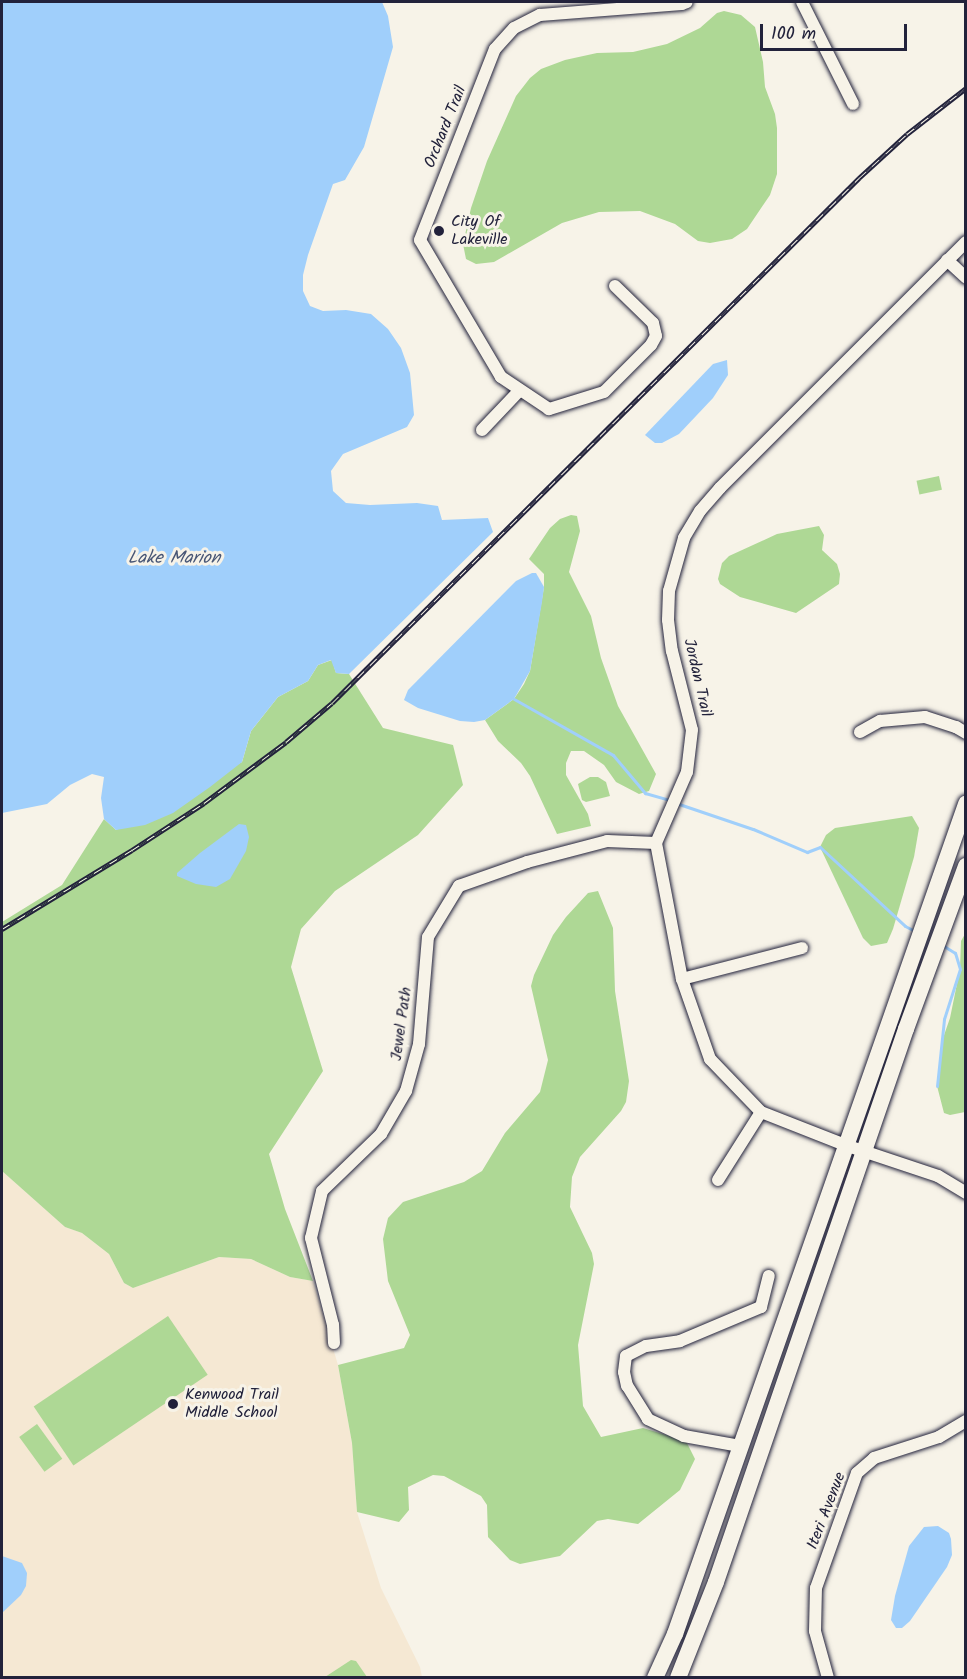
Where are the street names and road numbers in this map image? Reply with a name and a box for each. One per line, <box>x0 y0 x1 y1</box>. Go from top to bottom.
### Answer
street label: Orchard Trail <box>421 83 471 171</box>
street label: Jordan Trail <box>679 637 715 719</box>
street label: Jewel Path <box>387 986 417 1062</box>
street label: Iteri Avenue <box>804 1470 850 1552</box>

